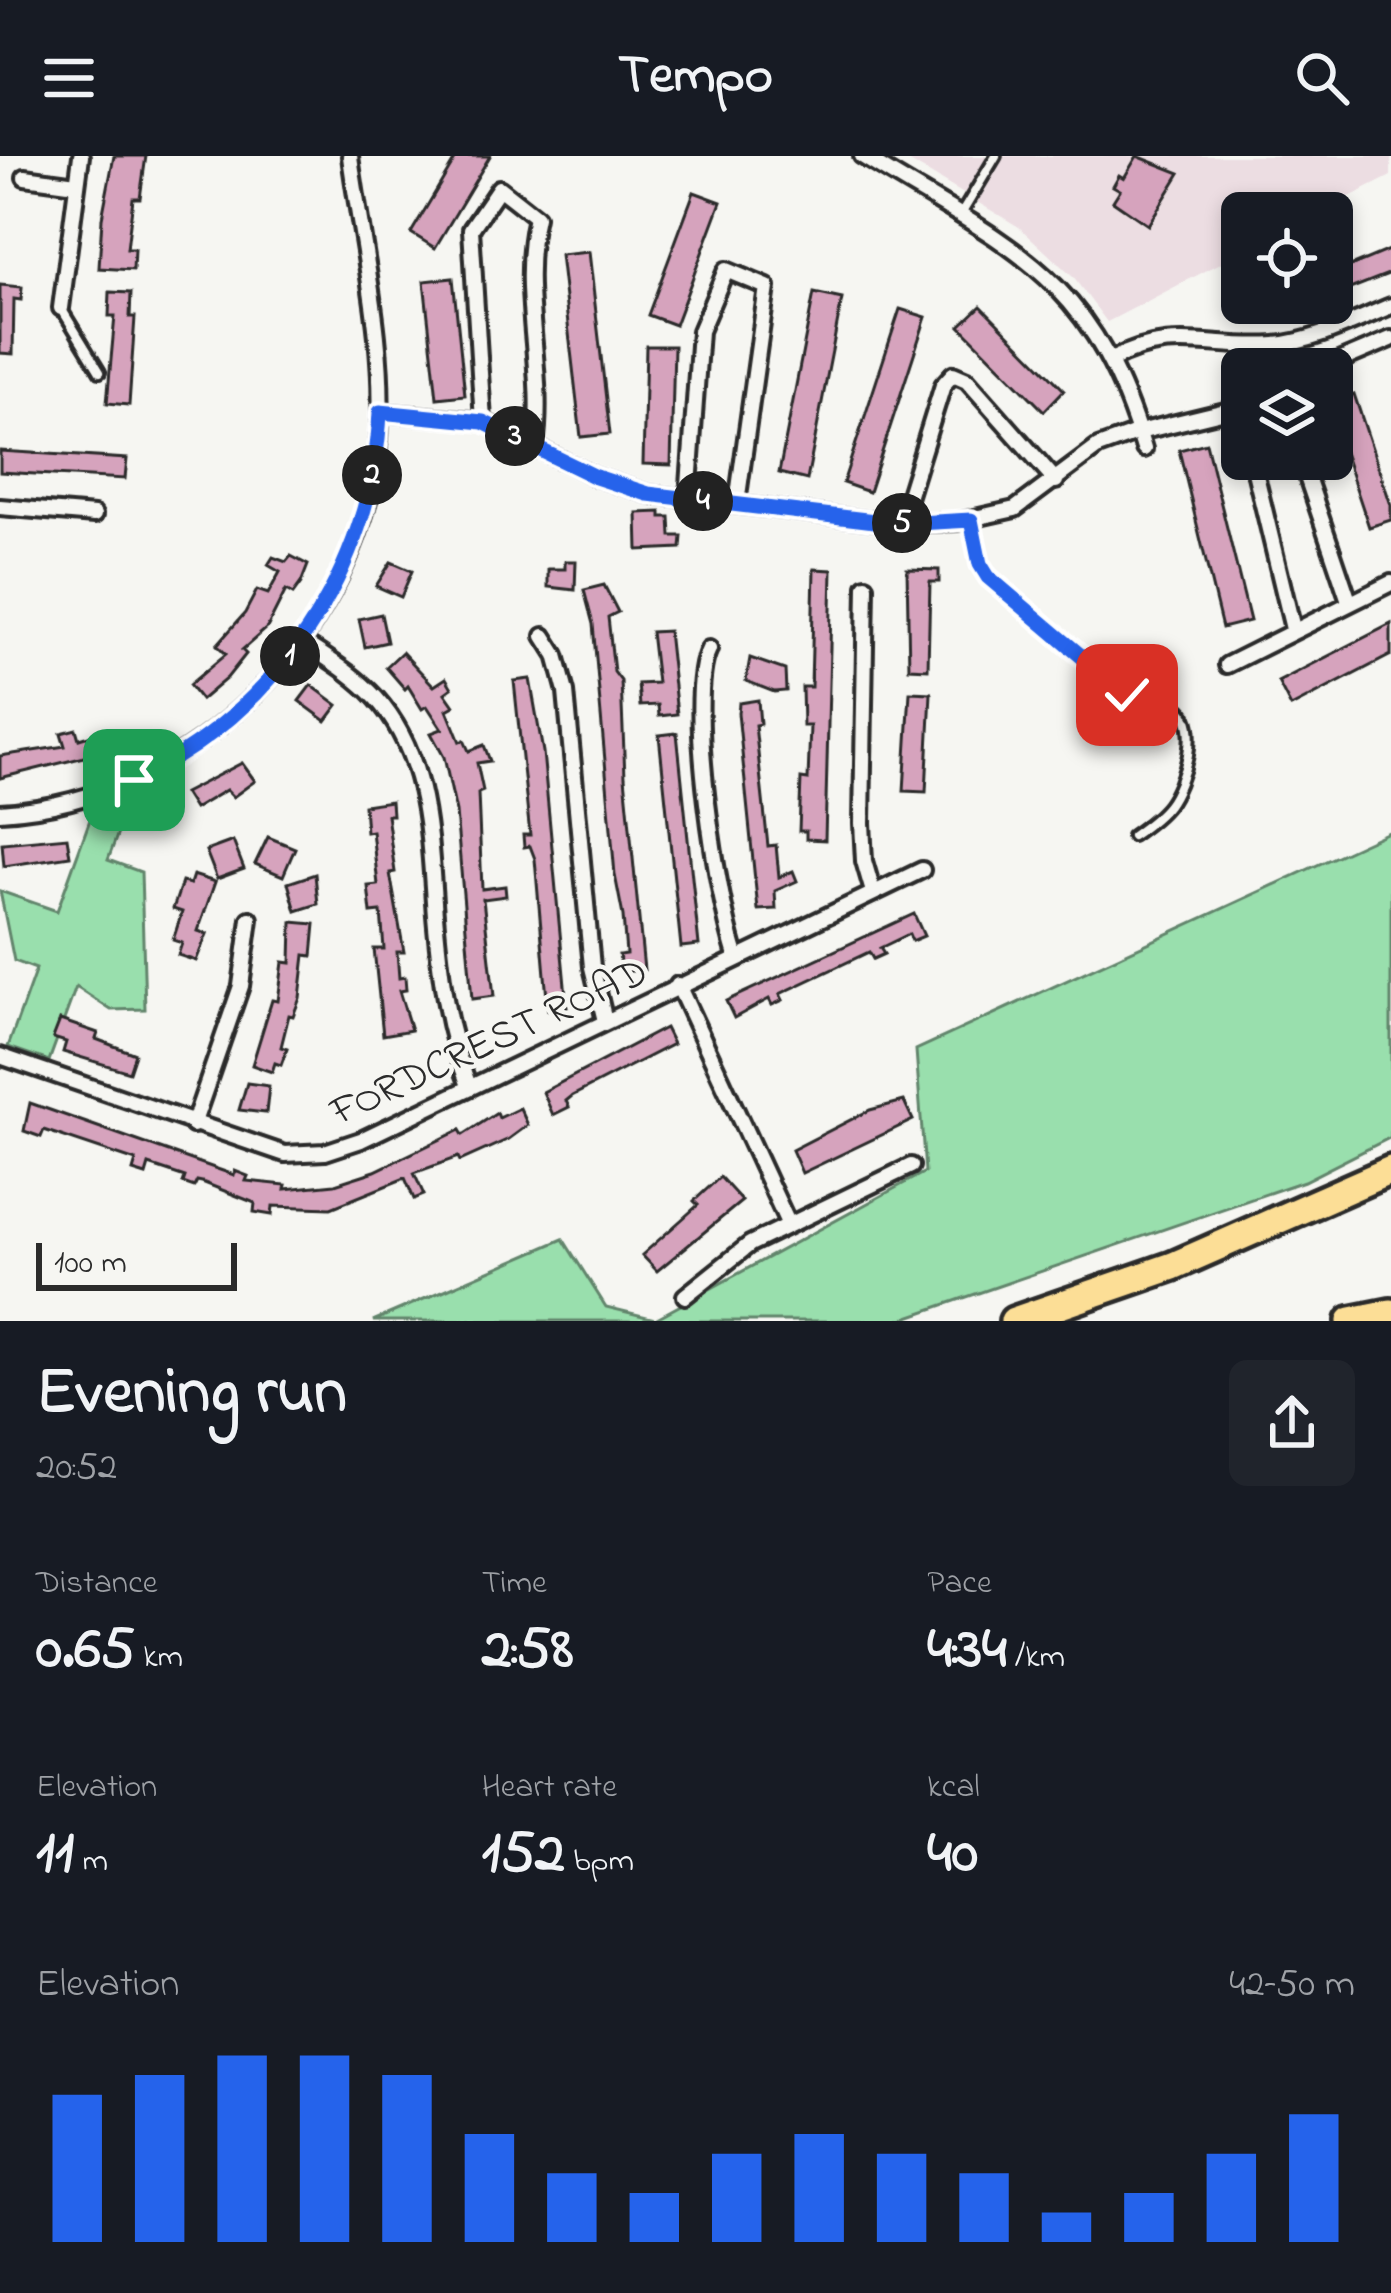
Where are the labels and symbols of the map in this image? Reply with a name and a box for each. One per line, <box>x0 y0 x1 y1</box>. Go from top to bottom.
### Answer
pin: 3 <box>485 406 545 466</box>
pin: 2 <box>342 445 402 505</box>
pin: 4 <box>673 471 733 531</box>
pin: 5 <box>872 493 932 553</box>
pin: 1 <box>260 626 320 686</box>
pin <box>1076 644 1178 746</box>
pin <box>83 729 185 831</box>
street label: FORDCREST ROAD <box>320 943 659 1144</box>
scale bar <box>36 1237 237 1290</box>

